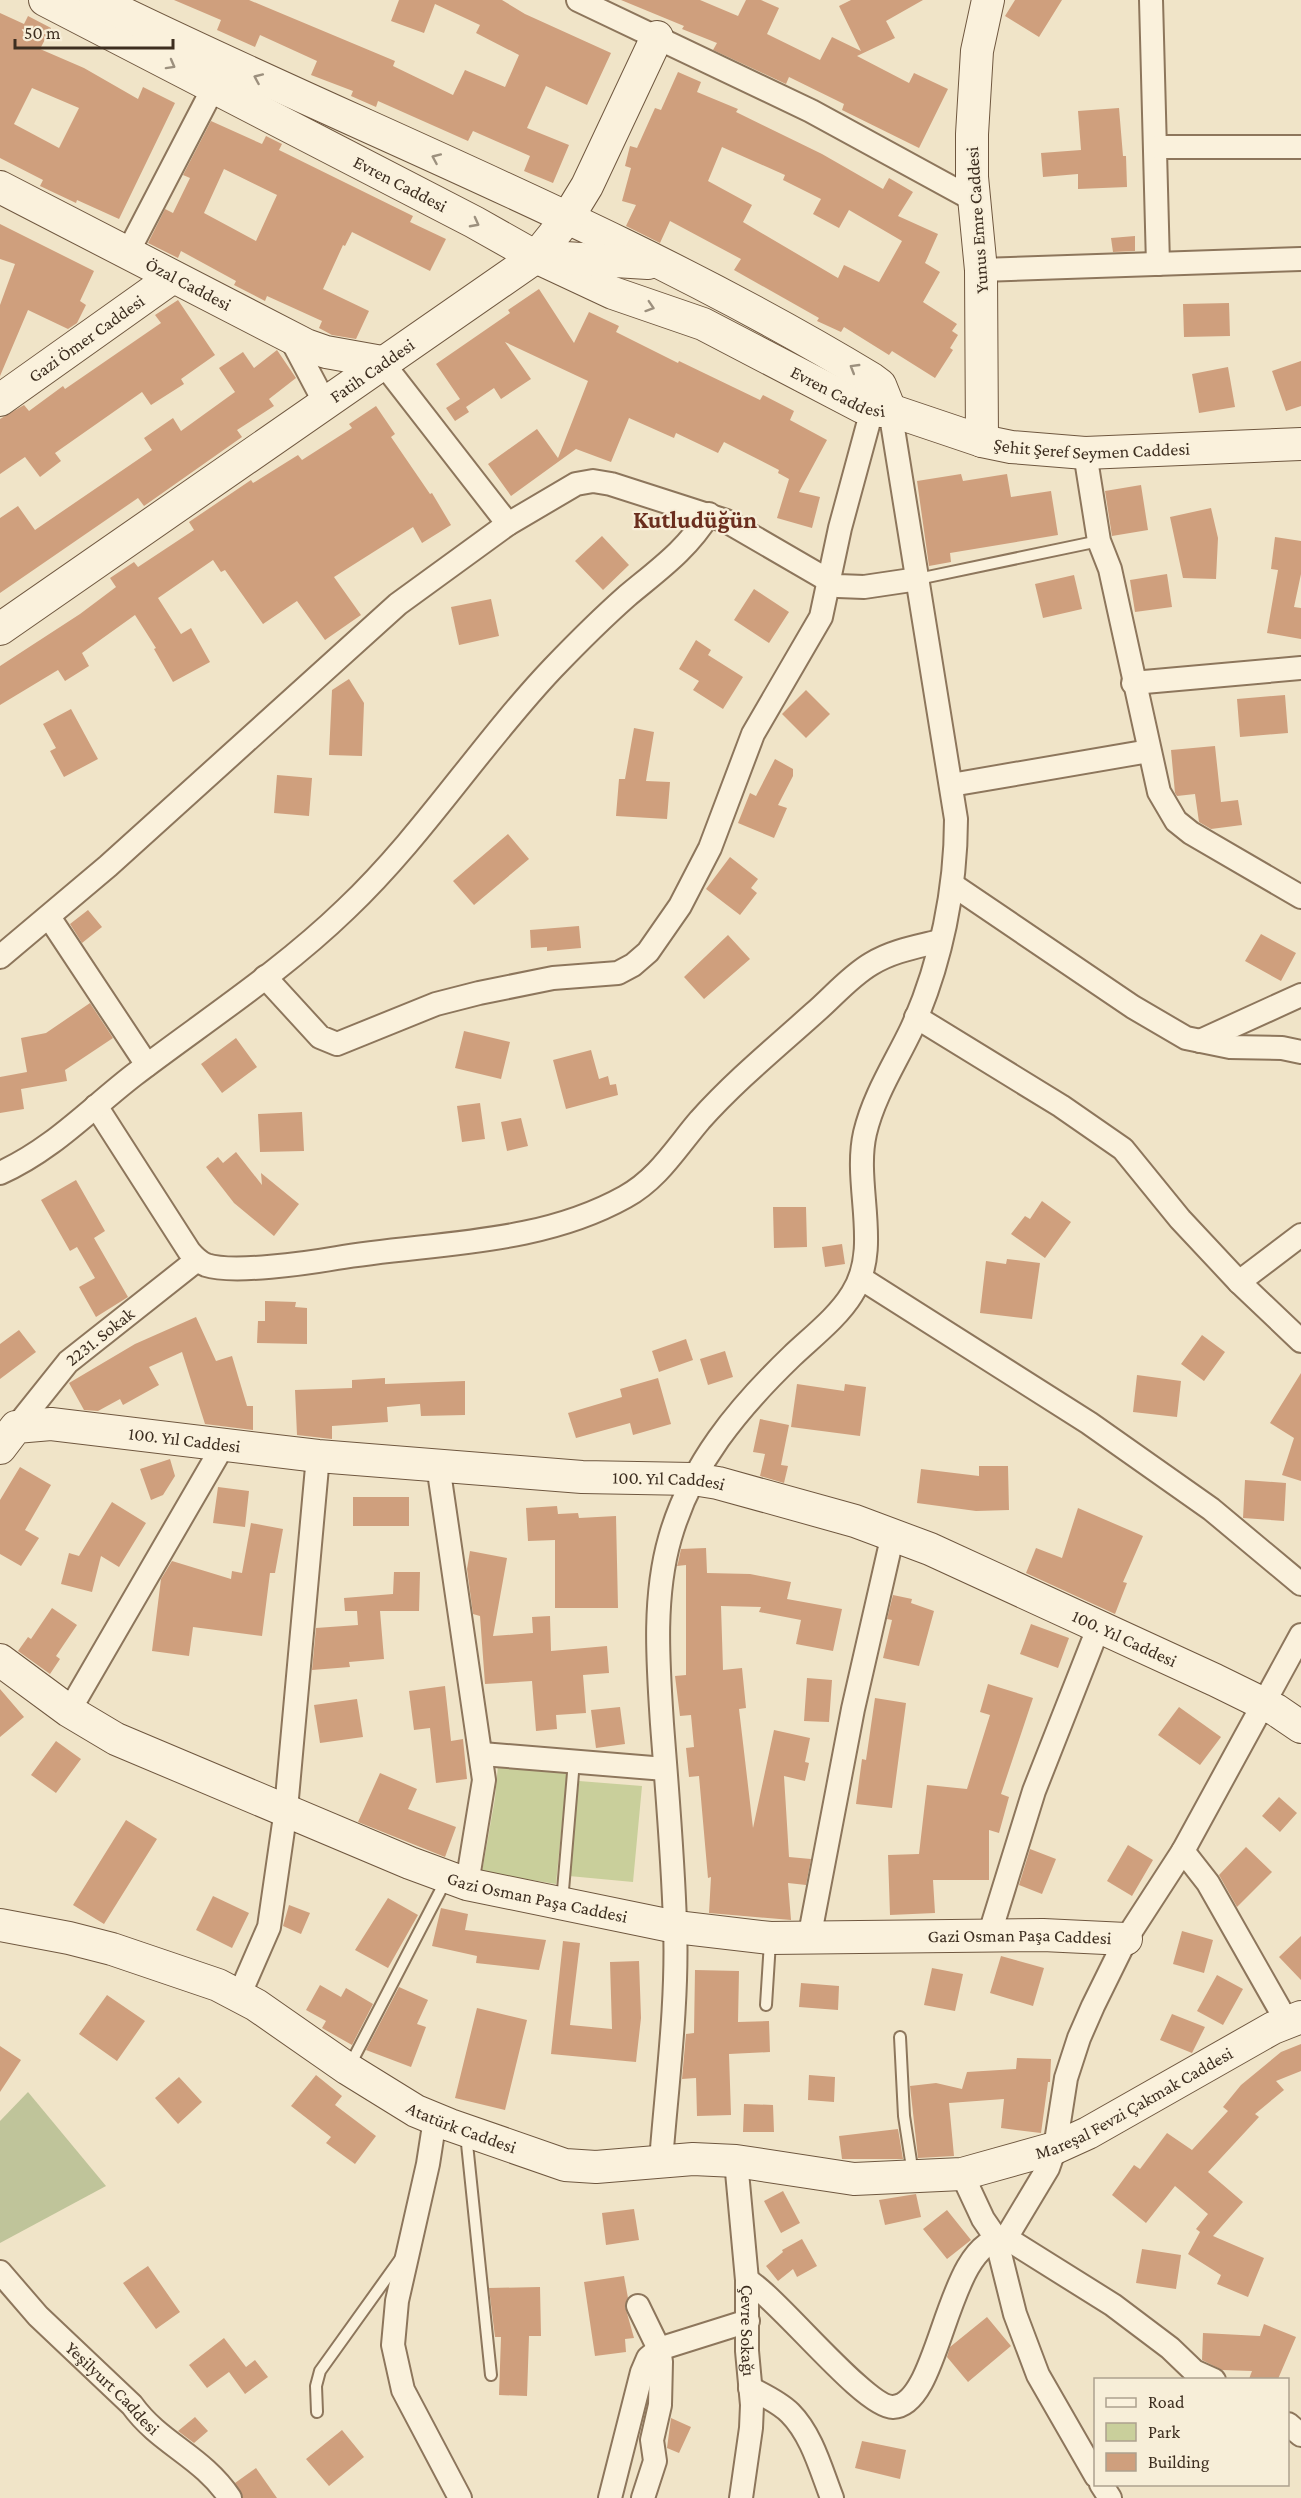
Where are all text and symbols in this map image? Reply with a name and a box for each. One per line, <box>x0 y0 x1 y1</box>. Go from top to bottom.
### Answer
scale bar <box>15 12 172 50</box>
text: 50 m <box>24 23 61 43</box>
one-way arrow <box>165 58 176 69</box>
one-way arrow <box>253 74 264 86</box>
street label: Yunus Emre Caddesi <box>962 146 992 294</box>
street label: Evren Caddesi <box>350 151 451 216</box>
one-way arrow <box>431 153 442 165</box>
one-way arrow <box>469 216 479 227</box>
street label: Özal Caddesi <box>142 254 235 315</box>
street label: Gazi Ömer Caddesi <box>25 290 148 386</box>
one-way arrow <box>644 299 655 312</box>
street label: Fatih Caddesi <box>326 334 418 407</box>
street label: Evren Caddesi <box>787 362 886 421</box>
one-way arrow <box>850 363 860 375</box>
street label: Şehit Şeref Seymen Caddesi <box>992 434 1191 463</box>
district label: Kutludüğün <box>633 506 757 533</box>
street label: 2231. Sokak <box>62 1303 139 1370</box>
street label: 100. Yıl Caddesi <box>127 1423 242 1457</box>
street label: 100. Yıl Caddesi <box>612 1468 727 1495</box>
street label: 100. Yıl Caddesi <box>1069 1606 1180 1671</box>
street label: Gazi Osman Paşa Caddesi <box>444 1868 630 1927</box>
street label: Gazi Osman Paşa Caddesi <box>928 1925 1112 1948</box>
street label: Mareşal Fevzi Çakmak Caddesi <box>1033 2043 1236 2163</box>
street label: Atatürk Caddesi <box>403 2098 519 2157</box>
street label: Çevre Sokağı <box>737 2285 759 2377</box>
street label: Yeşilyurt Caddesi <box>62 2338 164 2439</box>
legend <box>1094 2378 1289 2486</box>
text: Road <box>1148 2392 1185 2412</box>
text: Park <box>1148 2422 1180 2442</box>
text: Building <box>1148 2452 1210 2472</box>

